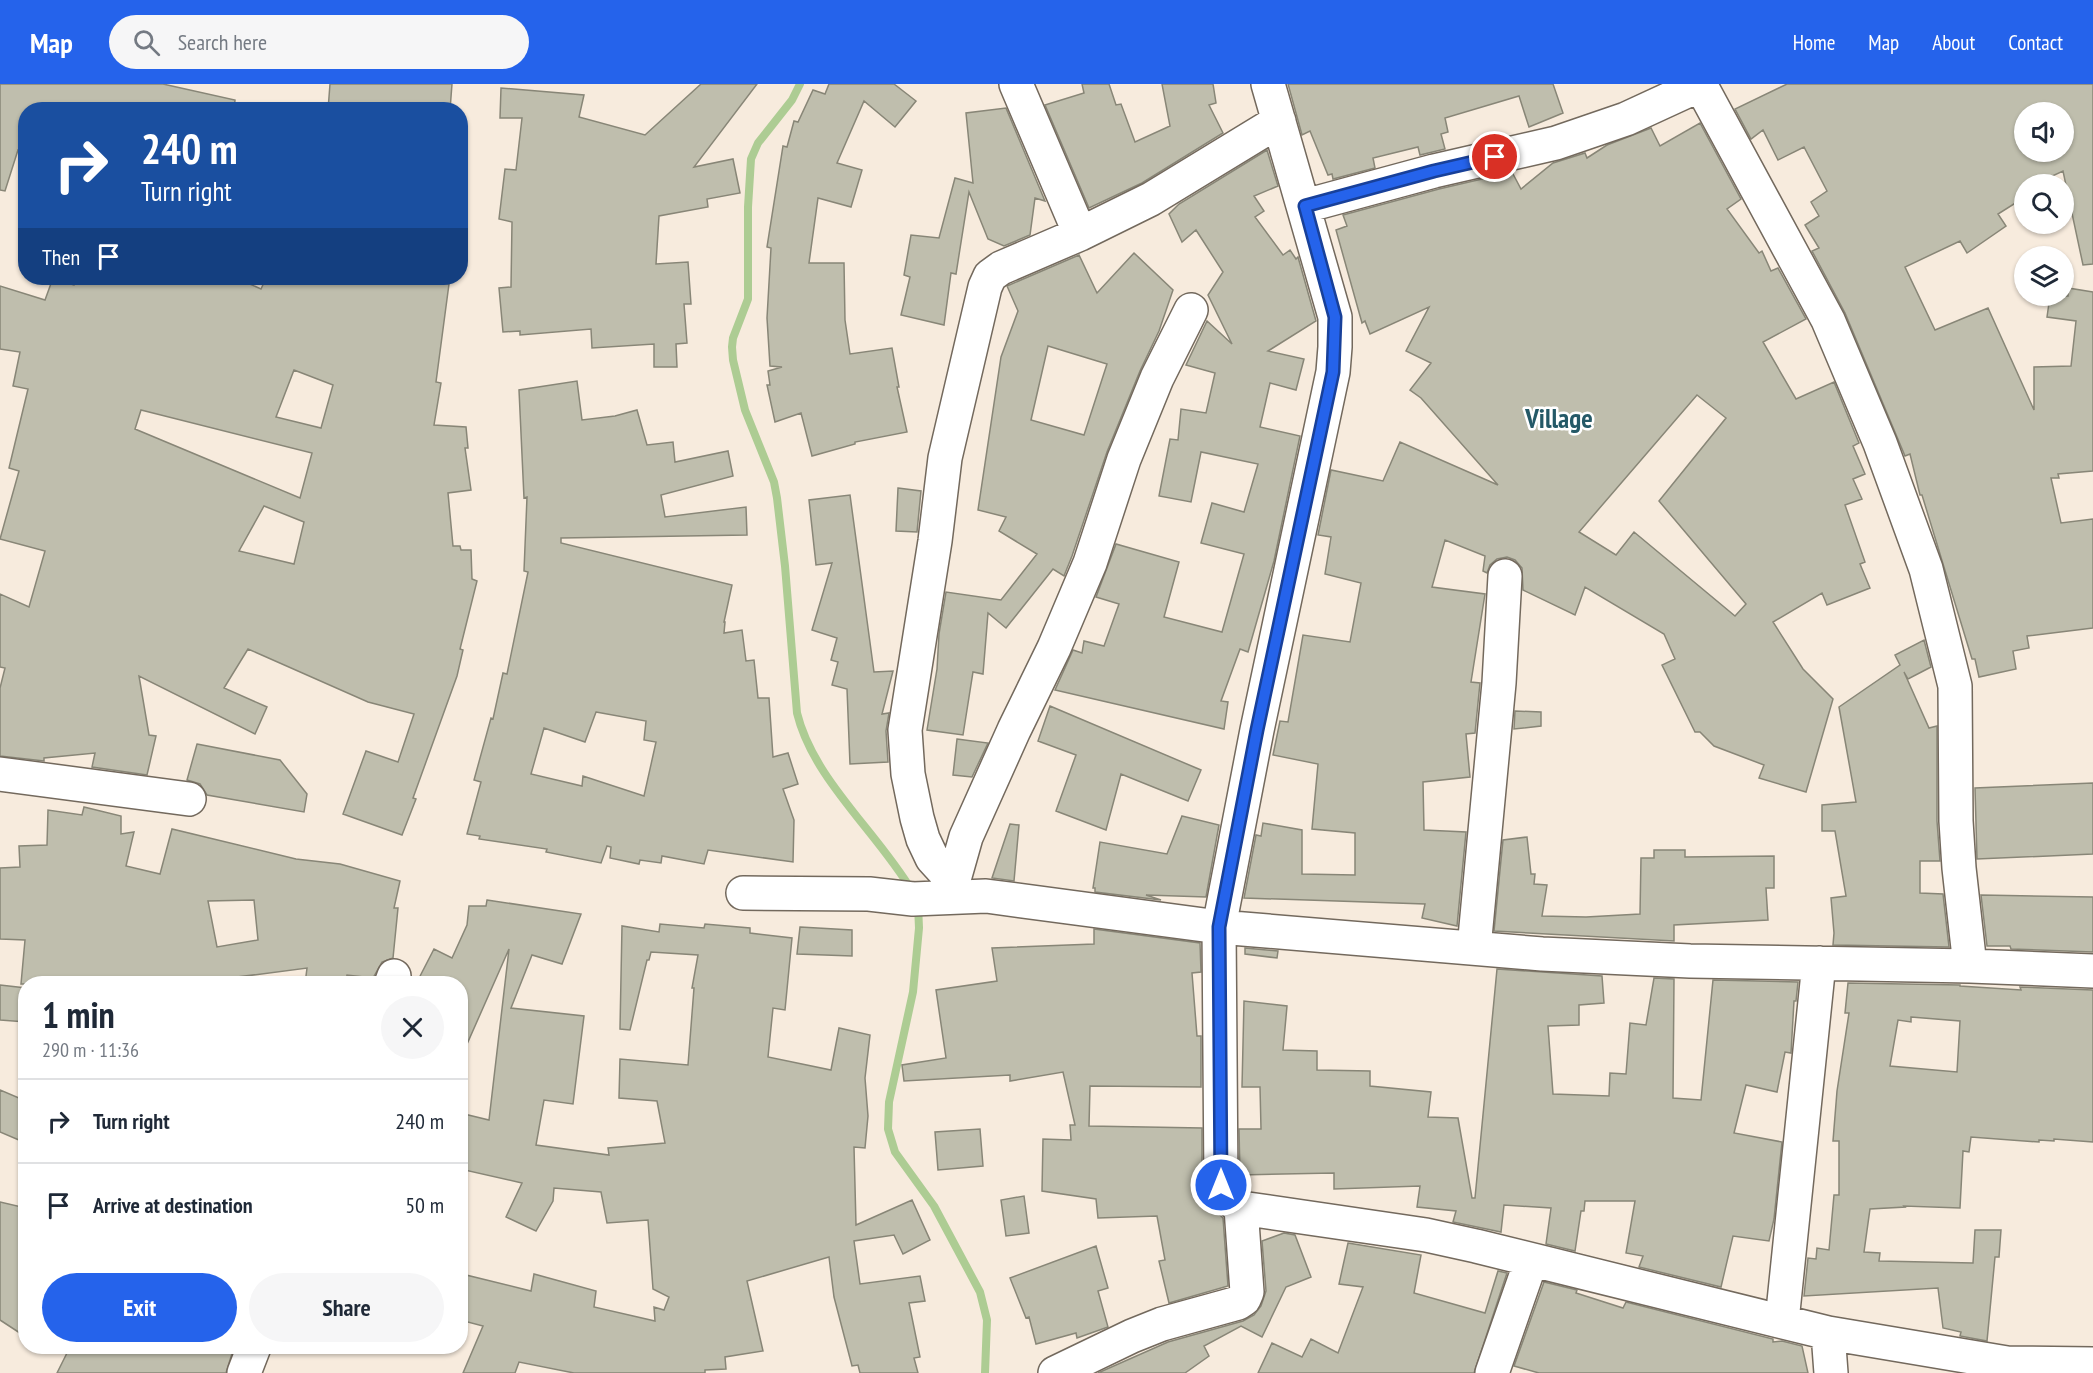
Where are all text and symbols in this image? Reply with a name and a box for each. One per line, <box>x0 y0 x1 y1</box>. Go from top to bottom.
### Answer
search box <box>109 15 529 69</box>
text: Map <box>30 24 73 61</box>
icon: search <box>130 26 163 59</box>
text: Search here <box>178 28 267 56</box>
text: Home <box>1793 29 1835 56</box>
text: Map <box>1868 29 1899 56</box>
text: About <box>1932 29 1975 56</box>
text: Contact <box>2008 29 2063 56</box>
map controls <box>2014 102 2074 306</box>
button: sound <box>2014 102 2074 162</box>
text: 240 m <box>141 121 238 176</box>
icon: right <box>42 126 120 204</box>
pin <box>1469 131 1520 182</box>
icon: arrive <box>1478 140 1511 173</box>
text: Turn right <box>141 174 232 208</box>
button: search <box>2014 174 2074 234</box>
icon: arrive <box>92 240 125 273</box>
text: Then <box>42 243 80 271</box>
button: layers <box>2014 246 2074 306</box>
district label: Village <box>1524 401 1593 435</box>
text: 1 min <box>42 991 115 1038</box>
button: close <box>381 996 444 1059</box>
text: 290 m · 11:36 <box>42 1037 139 1063</box>
icon: right <box>42 1105 75 1138</box>
text: Turn right <box>93 1107 170 1135</box>
text: 240 m <box>395 1107 444 1135</box>
position arrow <box>1189 1153 1253 1217</box>
icon: arrive <box>42 1189 75 1222</box>
text: Arrive at destination <box>93 1191 253 1219</box>
text: 50 m <box>405 1191 444 1219</box>
button: Exit <box>42 1273 237 1342</box>
button: Share <box>249 1273 444 1342</box>

